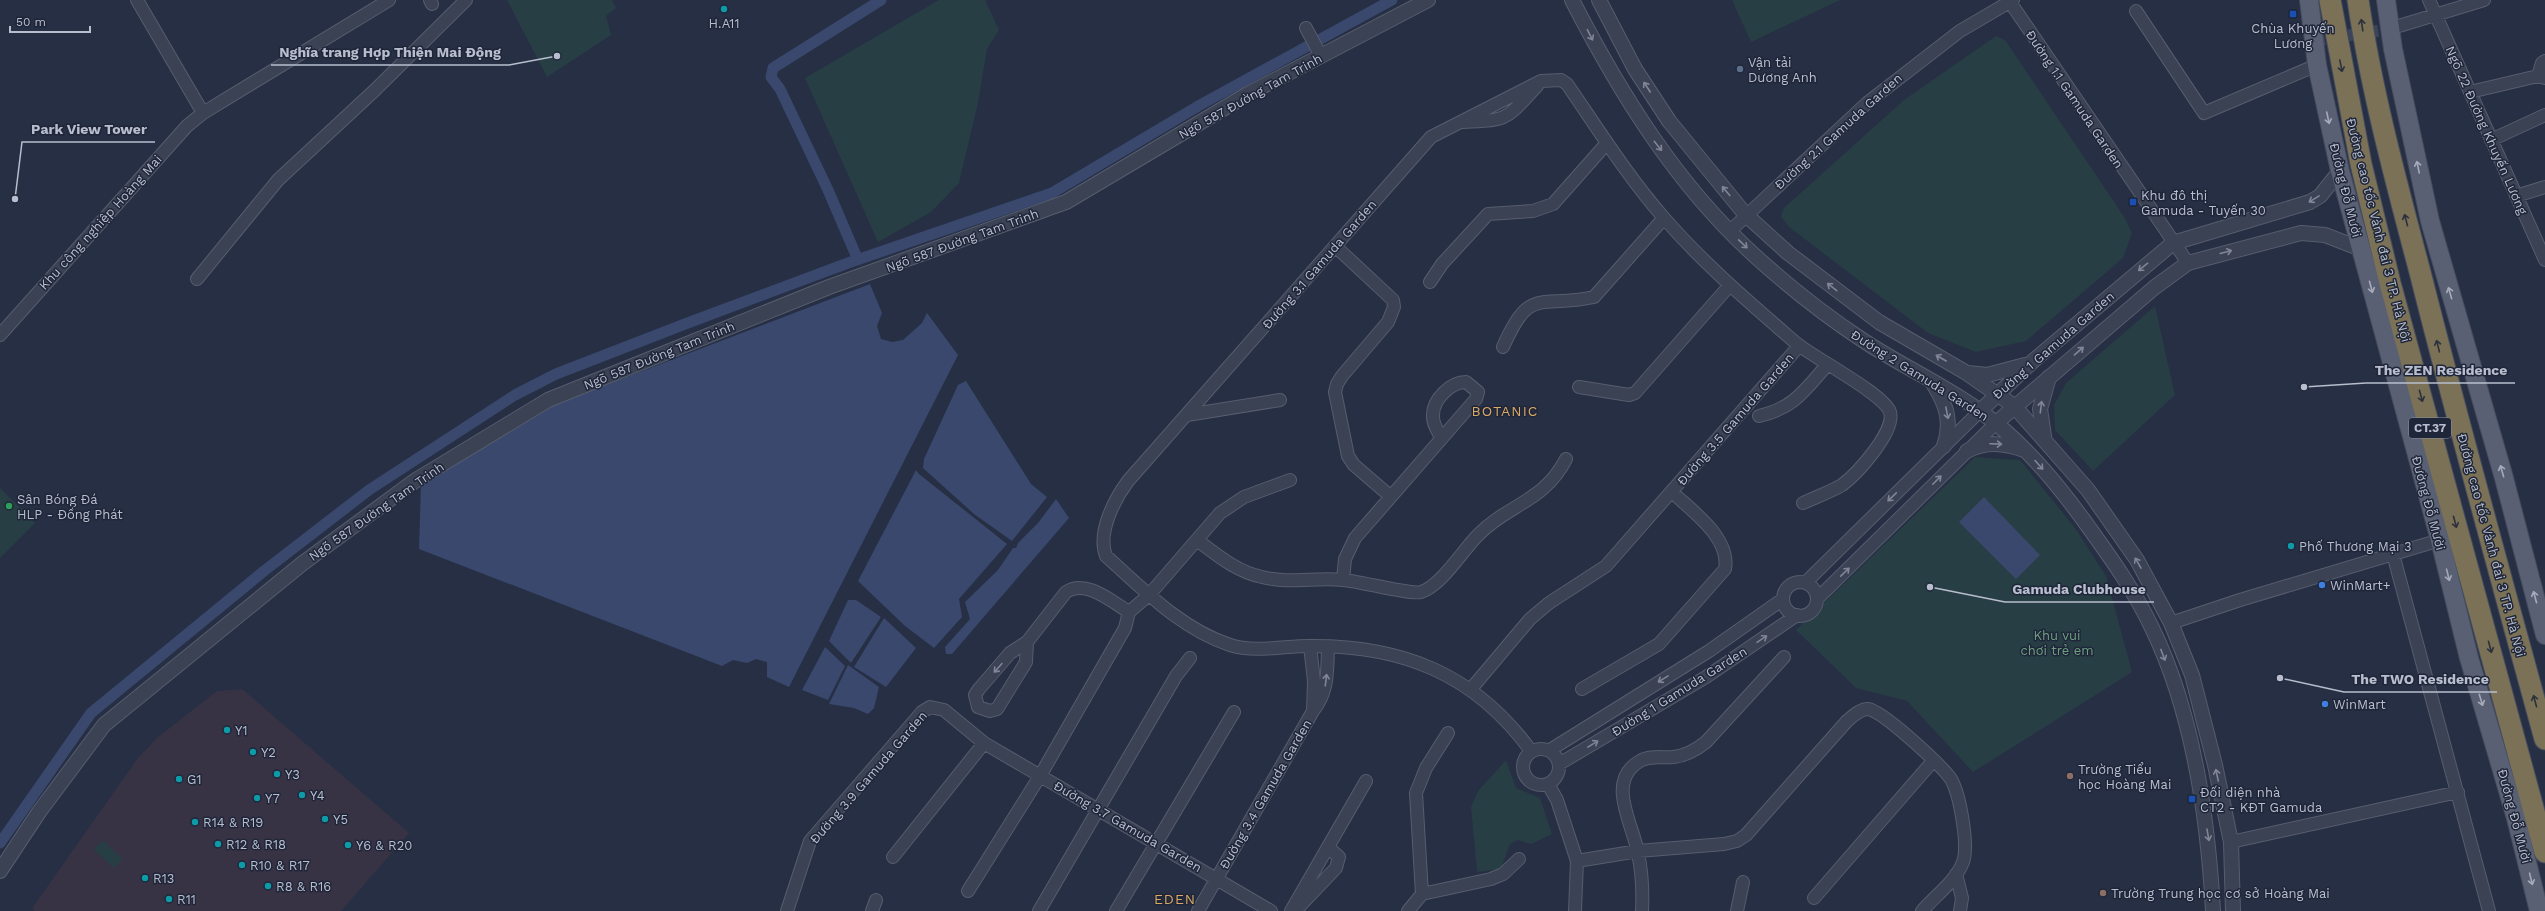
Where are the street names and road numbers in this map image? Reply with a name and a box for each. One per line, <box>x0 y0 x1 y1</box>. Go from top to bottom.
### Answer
street label: Đường 1.1 Gamuda Garden <box>2023 27 2126 171</box>
street label: Ngõ 22 Đường Khuyến Lương <box>2443 44 2531 217</box>
street label: Ngõ 587 Đường Tam Trinh <box>1176 51 1325 142</box>
street label: Đường 2.1 Gamuda Garden <box>1772 70 1905 193</box>
street label: Đường cao tốc Vành đai 3 TP. Hà Nội <box>2343 117 2414 344</box>
street label: Đường Đỗ Mười <box>2327 141 2365 239</box>
street label: Khu công nghiệp Hoàng Mai <box>36 152 165 293</box>
street label: Đường 3.1 Gamuda Garden <box>1259 197 1380 332</box>
street label: Ngõ 587 Đường Tam Trinh <box>884 206 1041 275</box>
street label: Đường 1 Gamuda Garden <box>1989 288 2117 402</box>
street label: Ngõ 587 Đường Tam Trinh <box>581 318 737 393</box>
street label: Đường 2 Gamuda Garden <box>1848 327 1991 424</box>
street label: Đường 3.5 Gamuda Garden <box>1674 350 1797 488</box>
road number: CT.37 <box>2409 418 2451 438</box>
street label: Đường cao tốc Vành đai 3 TP. Hà Nội <box>2454 432 2529 658</box>
street label: Đường Đỗ Mười <box>2409 454 2449 552</box>
street label: Ngõ 587 Đường Tam Trinh <box>306 459 447 564</box>
street label: Đường 1 Gamuda Garden <box>1609 644 1750 739</box>
street label: Đường 3.9 Gamuda Garden <box>807 708 930 847</box>
street label: Đường 3.4 Gamuda Garden <box>1216 717 1315 872</box>
street label: Đường Đỗ Mười <box>2495 767 2535 865</box>
street label: Đường 3.7 Gamuda Garden <box>1051 778 1204 875</box>

